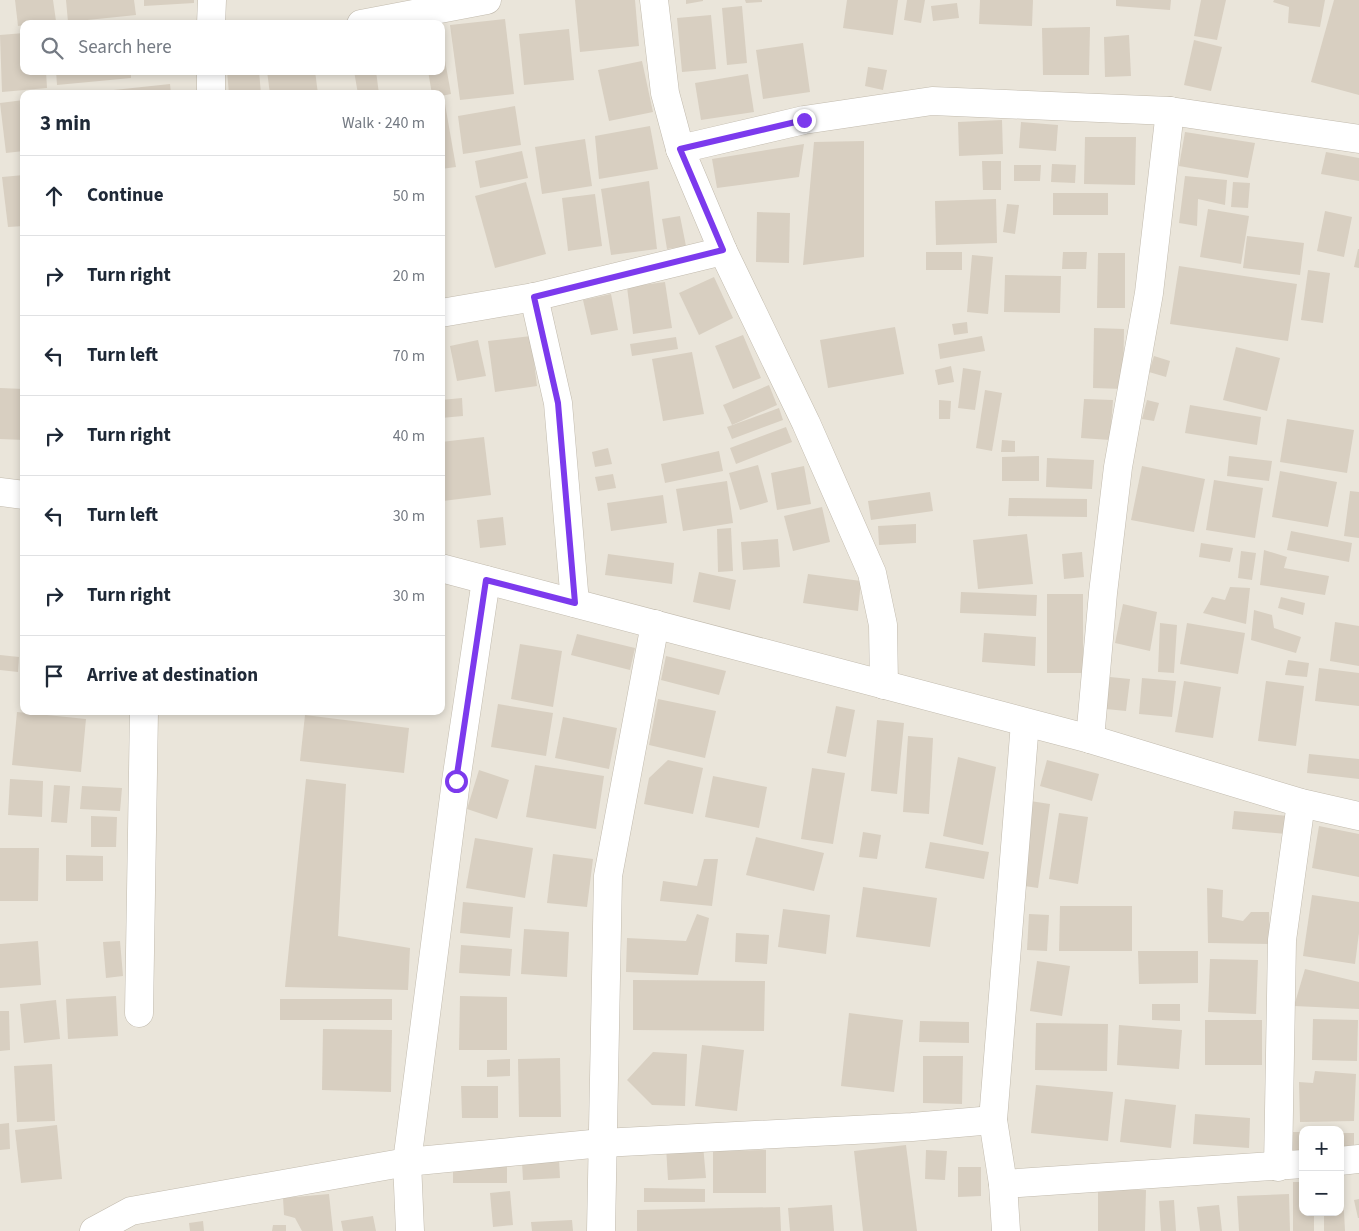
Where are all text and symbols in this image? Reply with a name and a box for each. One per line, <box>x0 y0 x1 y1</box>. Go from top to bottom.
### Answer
search box <box>20 20 445 75</box>
icon: search <box>38 34 66 62</box>
text: Search here <box>78 34 172 61</box>
text: 3 min <box>40 108 91 138</box>
route end <box>793 109 816 132</box>
text: Walk · 240 m <box>342 112 425 134</box>
icon: ahead <box>40 182 68 210</box>
text: Continue <box>87 182 164 209</box>
text: 50 m <box>393 185 425 207</box>
icon: right <box>40 262 68 290</box>
text: Turn right <box>87 262 171 289</box>
text: 20 m <box>393 265 425 287</box>
icon: left <box>40 342 68 370</box>
text: Turn left <box>87 342 158 369</box>
text: 70 m <box>393 345 425 367</box>
icon: right <box>40 422 68 450</box>
text: Turn right <box>87 422 171 449</box>
text: 40 m <box>393 425 425 447</box>
icon: left <box>40 502 68 530</box>
text: Turn left <box>87 502 158 529</box>
text: 30 m <box>393 505 425 527</box>
icon: right <box>40 582 68 610</box>
text: Turn right <box>87 582 171 609</box>
text: 30 m <box>393 585 425 607</box>
icon: arrive <box>40 662 68 690</box>
text: Arrive at destination <box>87 662 258 689</box>
route start <box>445 770 468 793</box>
map controls <box>1299 1126 1344 1216</box>
button: + <box>1299 1126 1344 1171</box>
button: − <box>1299 1171 1344 1216</box>

